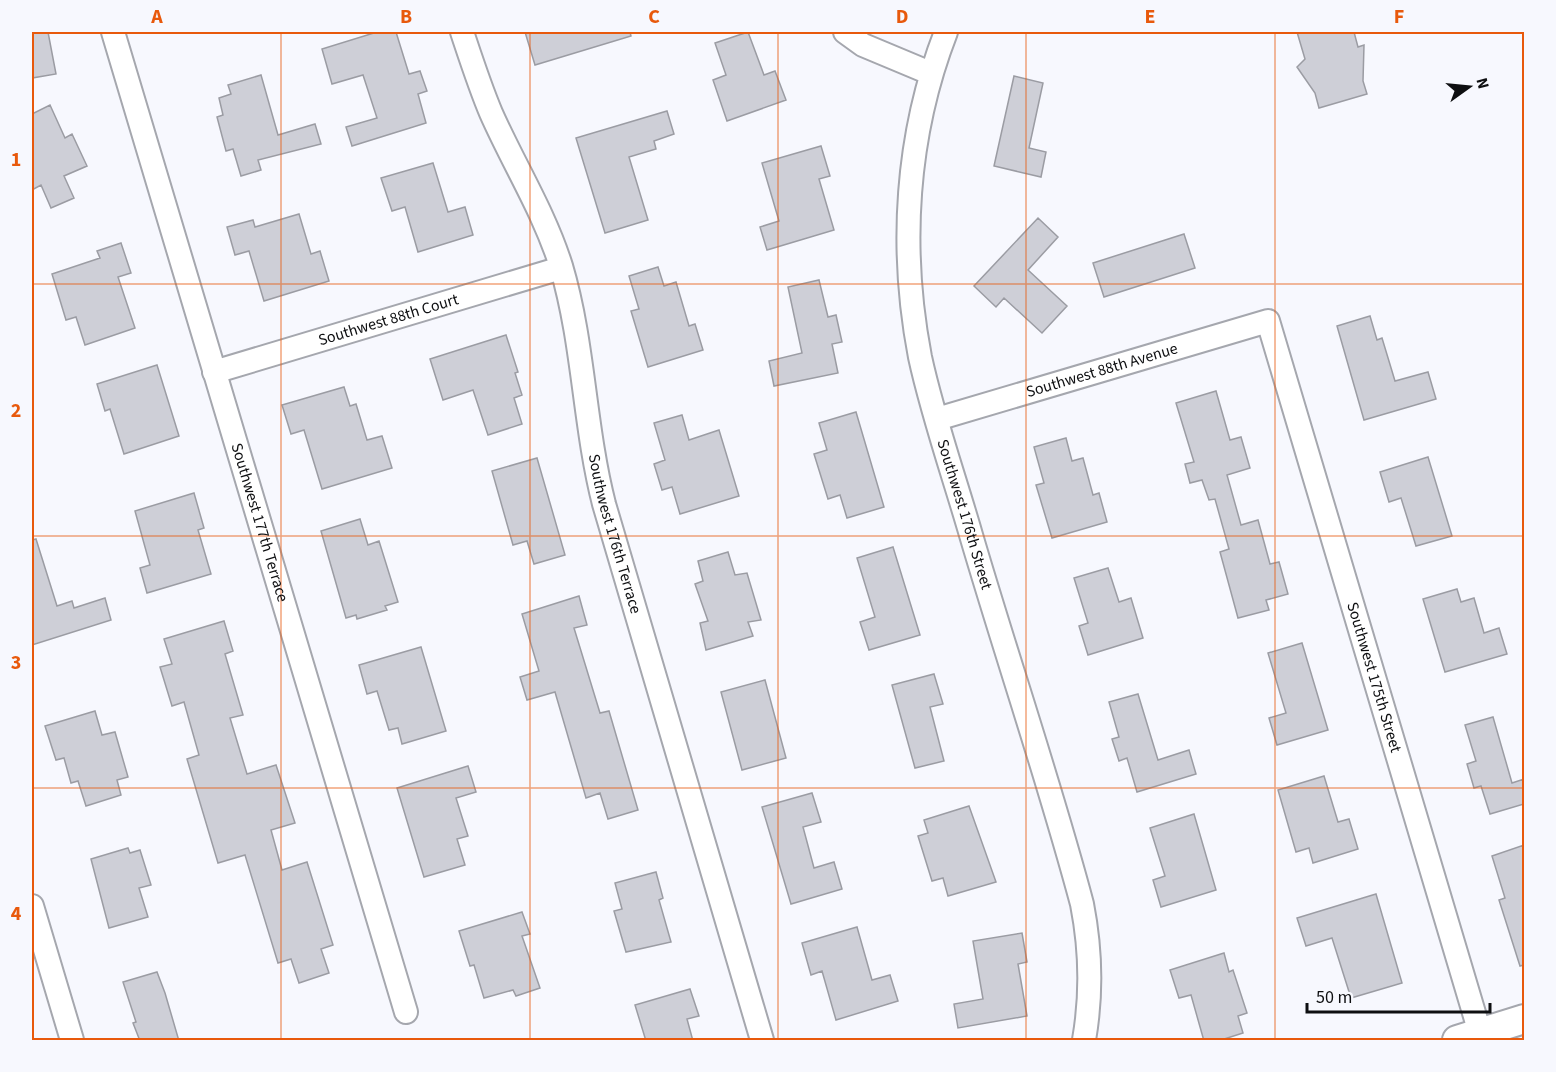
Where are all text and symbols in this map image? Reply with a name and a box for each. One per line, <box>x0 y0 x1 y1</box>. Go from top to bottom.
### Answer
text: A <box>150 3 163 31</box>
text: B <box>400 3 412 31</box>
text: C <box>648 3 660 31</box>
text: D <box>896 3 908 31</box>
text: E <box>1145 3 1155 31</box>
text: F <box>1394 3 1404 31</box>
north arrow <box>1439 57 1499 117</box>
text: N <box>1471 75 1495 91</box>
text: 1 <box>11 146 21 174</box>
street label: Southwest 88th Court <box>316 288 462 351</box>
street label: Southwest 88th Avenue <box>1023 337 1180 403</box>
text: 2 <box>11 397 21 425</box>
street label: Southwest 176th Street <box>932 437 998 593</box>
street label: Southwest 177th Terrace <box>226 440 294 605</box>
street label: Southwest 176th Terrace <box>583 452 647 616</box>
street label: Southwest 175th Street <box>1341 600 1407 756</box>
text: 3 <box>11 649 21 677</box>
text: 4 <box>11 900 22 928</box>
scale bar <box>1307 976 1490 1014</box>
text: 50 m <box>1316 985 1352 1010</box>

